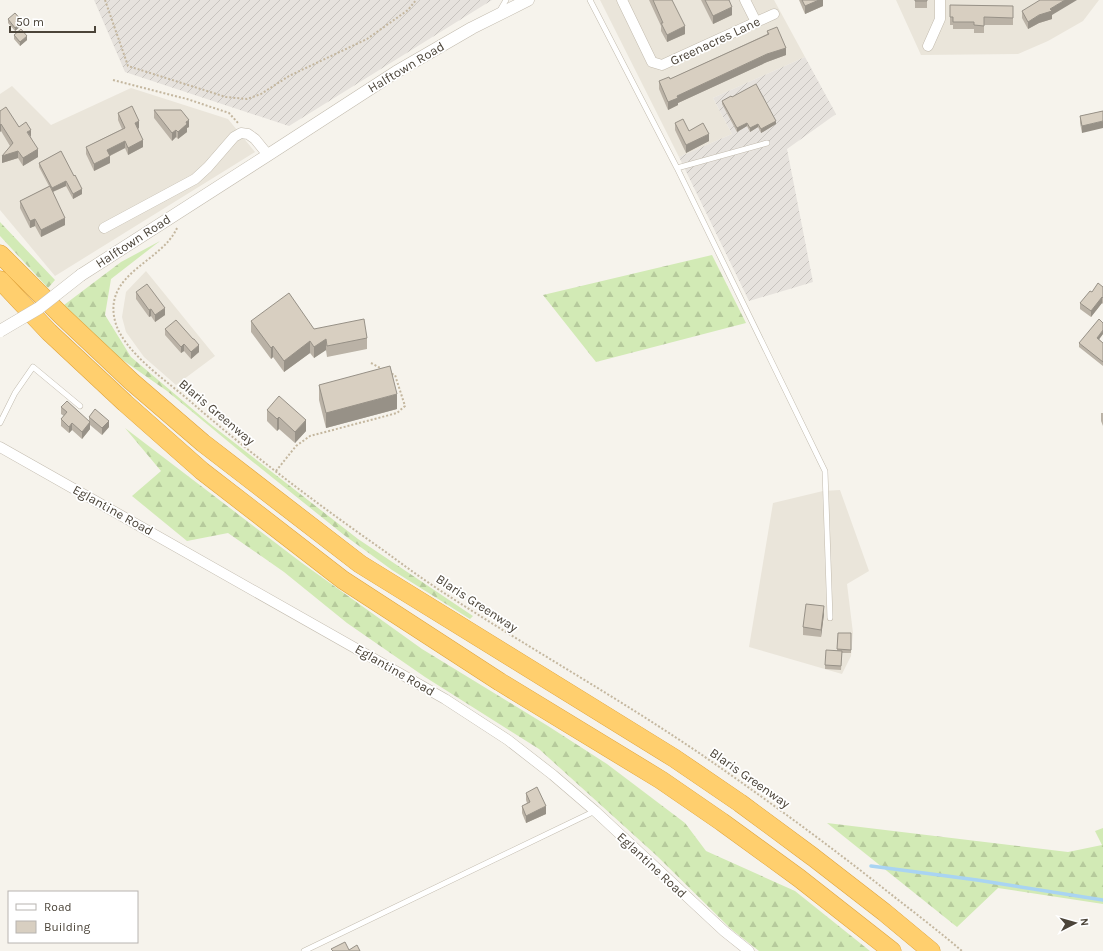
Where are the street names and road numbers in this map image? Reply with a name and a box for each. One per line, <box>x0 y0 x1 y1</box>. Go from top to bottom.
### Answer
street label: Greenacres Lane <box>668 14 762 68</box>
street label: Halftown Road <box>365 38 447 96</box>
street label: Halftown Road <box>93 211 173 271</box>
street label: Blaris Greenway <box>176 376 258 448</box>
street label: Eglantine Road <box>70 482 156 538</box>
street label: Blaris Greenway <box>433 571 521 635</box>
street label: Eglantine Road <box>352 641 438 699</box>
street label: Blaris Greenway <box>707 745 793 811</box>
street label: Eglantine Road <box>614 829 690 901</box>

